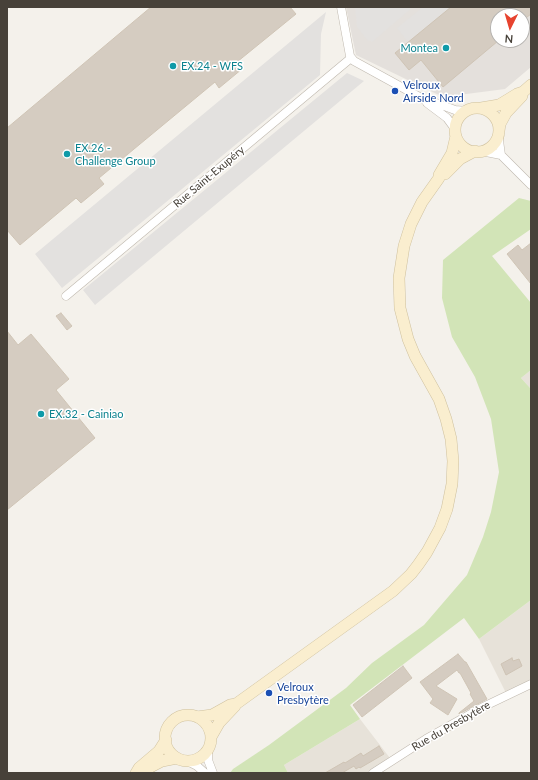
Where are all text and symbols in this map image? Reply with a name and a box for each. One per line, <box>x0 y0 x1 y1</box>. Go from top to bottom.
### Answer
north arrow <box>490 8 530 48</box>
text: N <box>504 33 514 46</box>
place label: Montea <box>400 41 438 55</box>
marker: Montea <box>441 43 451 53</box>
place label: EX.24 - WFS <box>181 59 243 73</box>
marker: EX.24 - WFS <box>168 61 178 71</box>
place label: Velroux Airside Nord <box>403 78 464 104</box>
marker: Velroux Airside Nord <box>390 86 400 96</box>
place label: EX.26 - Challenge Group <box>75 141 156 167</box>
street label: Rue Saint-Exupéry <box>171 143 247 211</box>
marker: EX.26 - Challenge Group <box>62 149 72 159</box>
place label: EX.32 - Cainiao <box>49 407 124 421</box>
marker: EX.32 - Cainiao <box>36 409 46 419</box>
place label: Velroux Presbytère <box>277 680 329 706</box>
marker: Velroux Presbytère <box>264 688 274 698</box>
street label: Rue du Presbytère <box>409 698 493 754</box>

